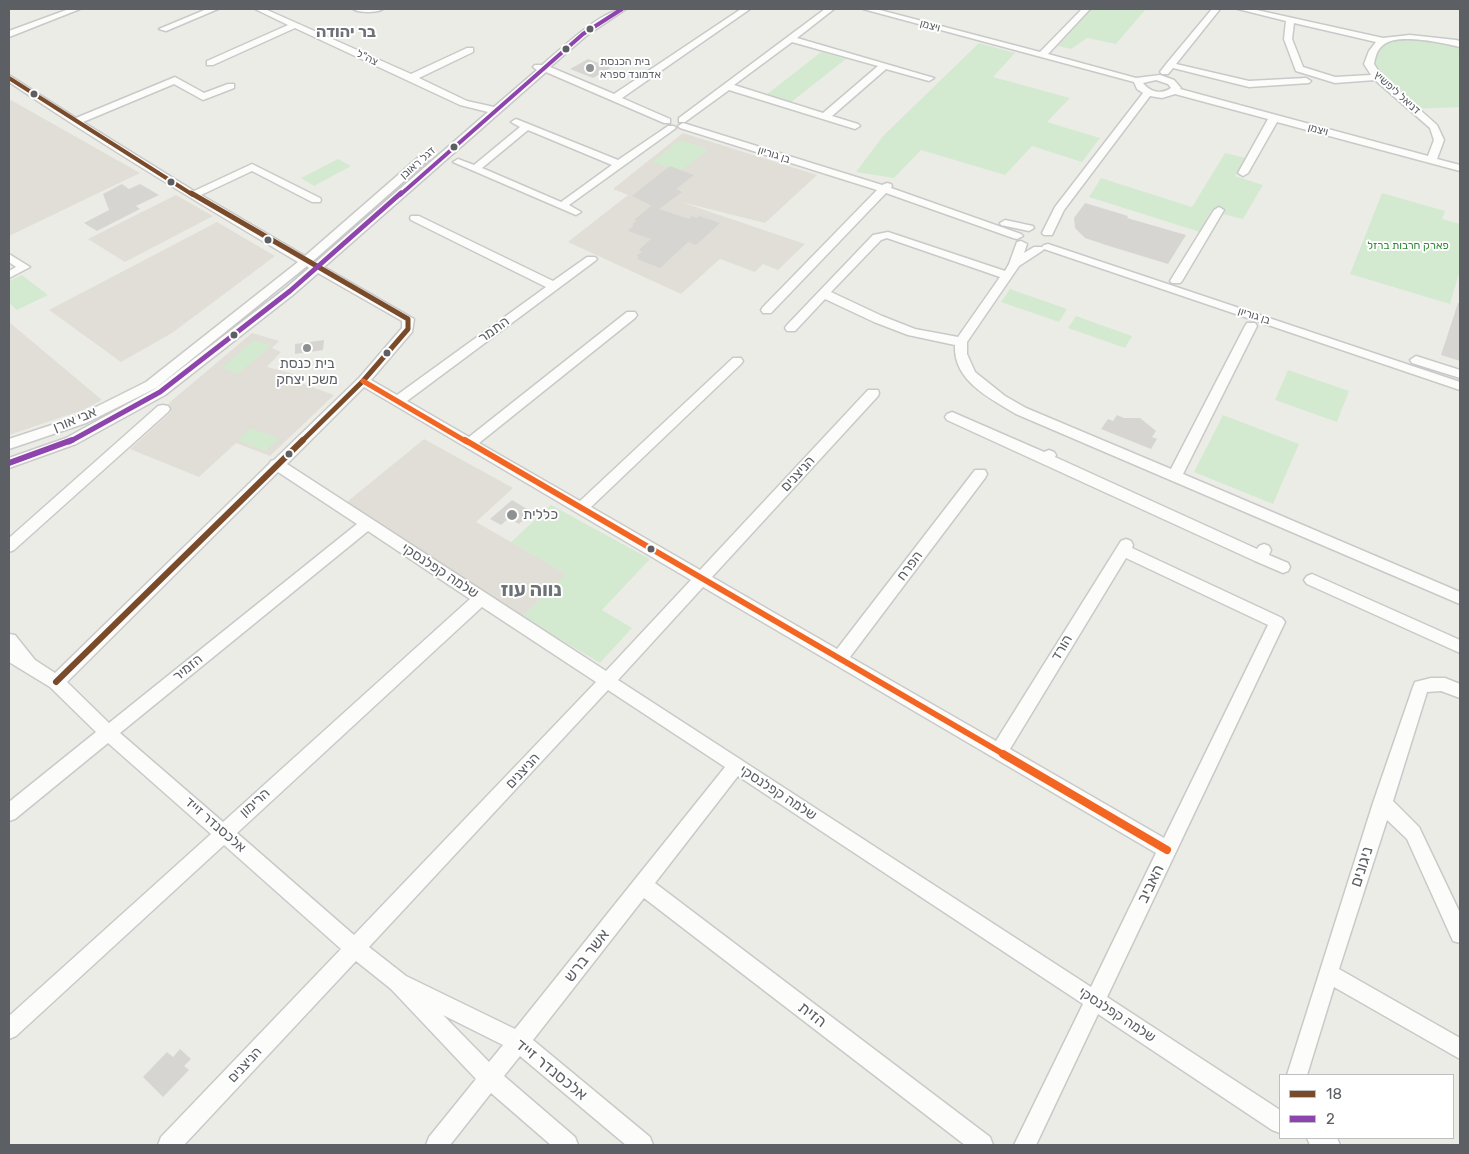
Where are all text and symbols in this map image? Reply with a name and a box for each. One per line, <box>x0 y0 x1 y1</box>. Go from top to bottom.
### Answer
street label: ויצמן <box>918 17 942 35</box>
district label: בר יהודה <box>316 22 376 42</box>
unlabelled marker <box>585 24 595 34</box>
unlabelled marker <box>561 44 571 54</box>
street label: צה"ל <box>354 47 380 69</box>
place label: בית הכנסת אדמונד ספרא <box>600 55 661 81</box>
marker: בית הכנסת אדמונד ספרא <box>584 62 596 74</box>
street label: דניאל ליפשיץ <box>1371 69 1423 117</box>
unlabelled marker <box>29 89 39 99</box>
street label: ויצמן <box>1306 121 1330 139</box>
unlabelled marker <box>449 142 459 152</box>
street label: דגל ראובן <box>398 144 438 182</box>
street label: בן גוריון <box>756 144 792 166</box>
unlabelled marker <box>166 177 176 187</box>
unlabelled marker <box>263 235 273 245</box>
park label: פארק חרבות ברזל <box>1367 239 1449 253</box>
street label: בן גוריון <box>1236 305 1272 327</box>
street label: התמר <box>475 313 513 347</box>
unlabelled marker <box>229 330 239 340</box>
marker: בית כנסת משכן יצחק <box>301 342 313 354</box>
unlabelled marker <box>382 348 392 358</box>
place label: בית כנסת משכן יצחק <box>276 356 338 388</box>
street label: אבי אורן <box>51 404 99 436</box>
unlabelled marker <box>284 449 294 459</box>
street label: הניצנים <box>777 453 819 495</box>
place label: כללית <box>523 507 558 523</box>
marker: כללית <box>505 508 519 522</box>
street label: שלמה קפלנסקי <box>398 540 482 602</box>
unlabelled marker <box>646 544 656 554</box>
street label: הפרח <box>893 548 927 584</box>
district label: נווה עוז <box>500 580 562 602</box>
street label: הורד <box>1048 632 1076 664</box>
street label: הזמיר <box>170 651 206 685</box>
street label: הניצנים <box>502 750 544 792</box>
street label: שלמה קפלנסקי <box>736 762 820 824</box>
street label: הרימון <box>236 785 274 821</box>
street label: אלכסנדר זייד <box>181 794 249 856</box>
street label: ניגונים <box>1347 844 1377 890</box>
street label: האביב <box>1134 862 1168 906</box>
street label: אשר ברש <box>560 926 614 986</box>
street label: שלמה קפלנסקי <box>1075 984 1159 1046</box>
street label: הזית <box>794 998 830 1032</box>
street label: אלכסנדר זייד <box>511 1035 591 1105</box>
street label: הניצנים <box>224 1044 266 1086</box>
legend <box>1279 1074 1454 1139</box>
text: 18 <box>1326 1085 1342 1103</box>
text: 2 <box>1326 1110 1335 1128</box>

